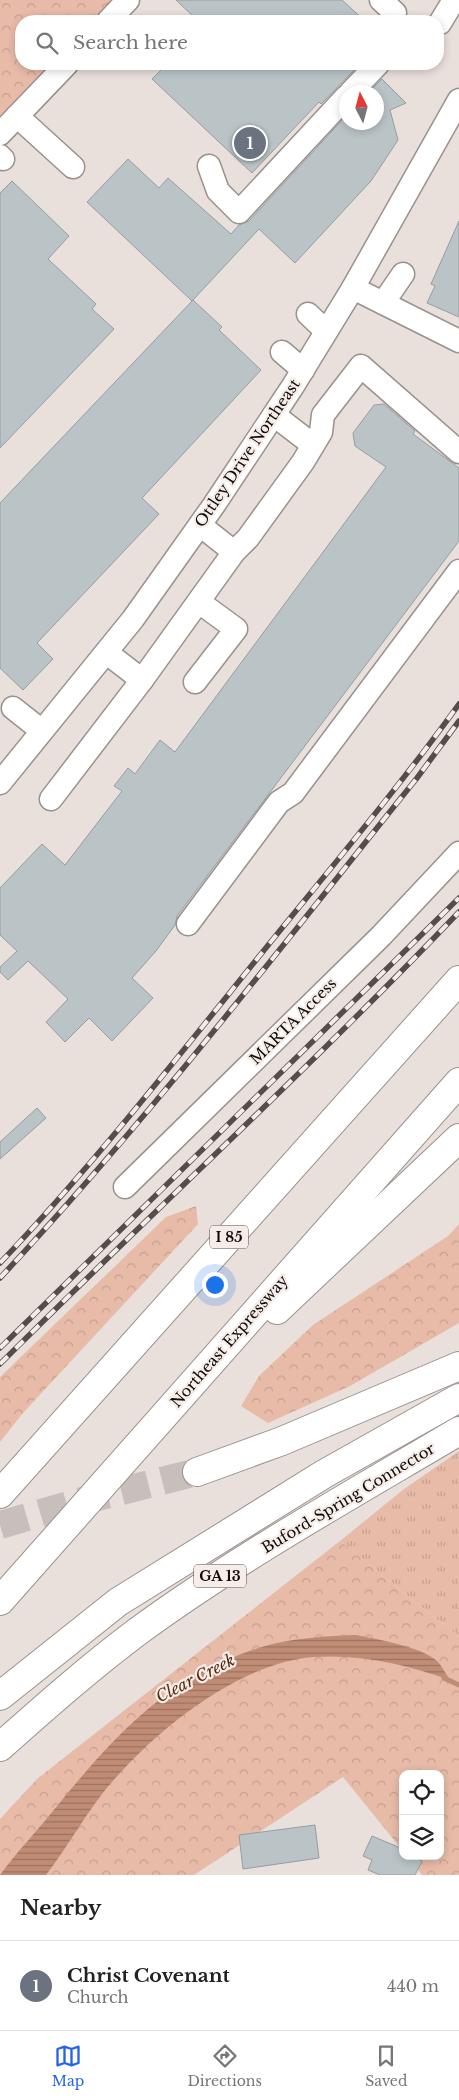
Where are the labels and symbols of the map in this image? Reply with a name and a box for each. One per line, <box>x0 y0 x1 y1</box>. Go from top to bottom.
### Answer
north arrow <box>339 85 384 130</box>
pin: 1 <box>234 124 266 162</box>
street label: Ottley Drive Northeast <box>190 375 304 531</box>
street label: MARTA Access <box>246 974 340 1068</box>
road number: I 85 <box>210 1226 248 1248</box>
street label: Northeast Expressway <box>166 1271 292 1411</box>
your location <box>202 1272 228 1298</box>
street label: Buford-Spring Connector <box>258 1438 439 1557</box>
road number: GA 13 <box>194 1564 246 1588</box>
water label: Clear Creek <box>152 1650 238 1706</box>

